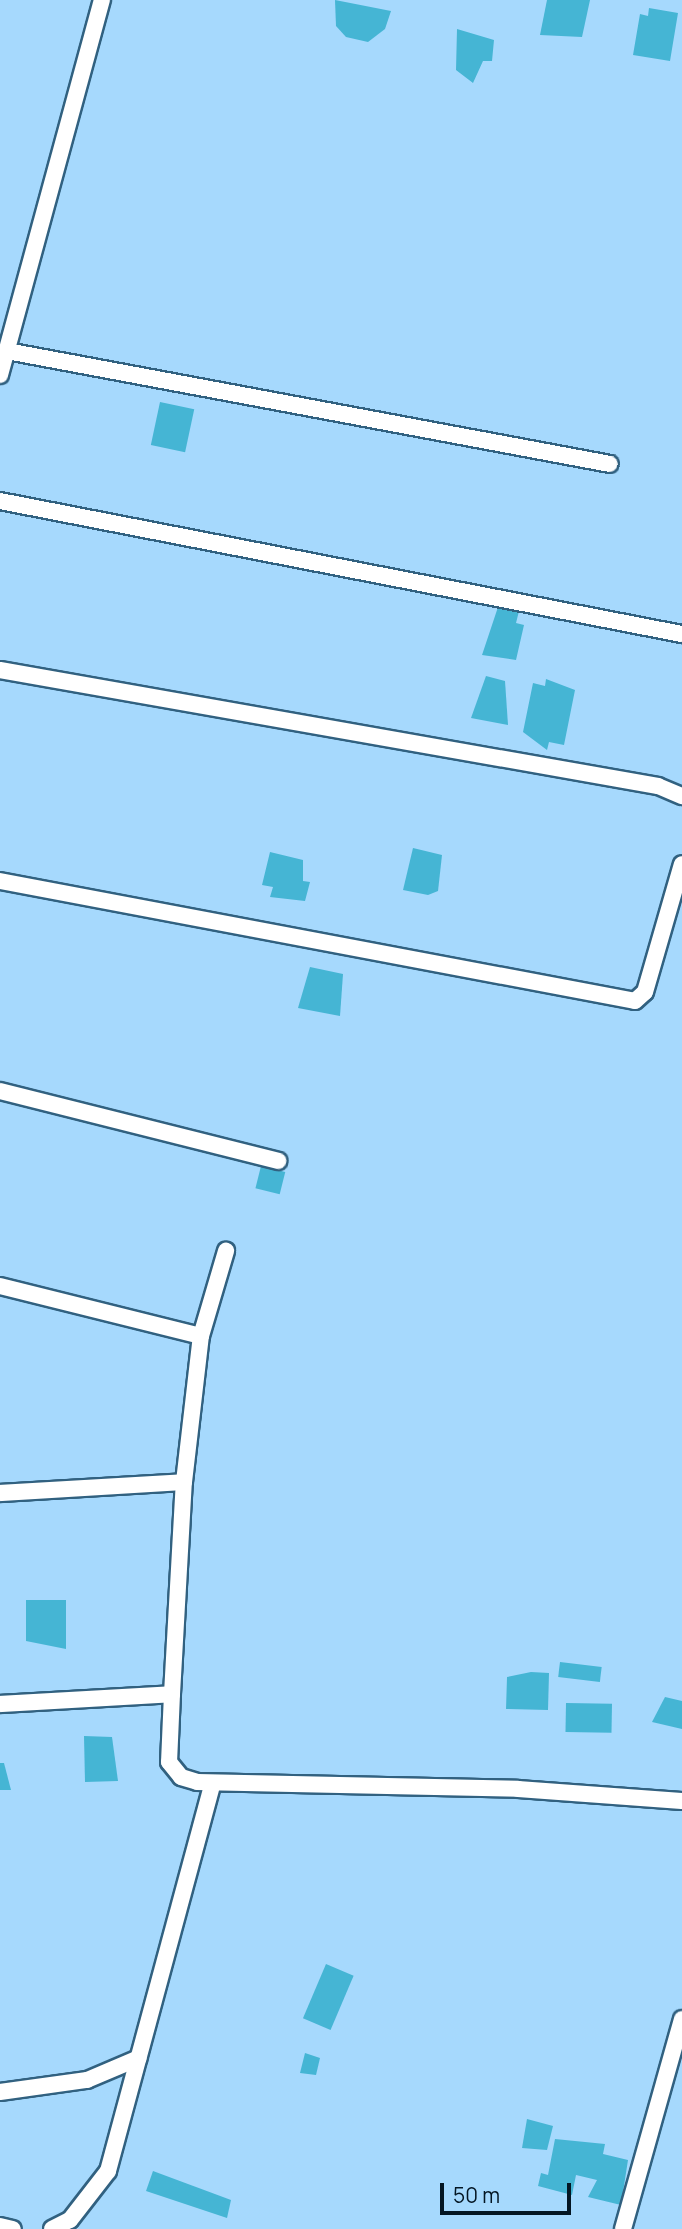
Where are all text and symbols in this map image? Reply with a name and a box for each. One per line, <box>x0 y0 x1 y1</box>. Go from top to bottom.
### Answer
scale bar <box>444 2170 575 2214</box>
text: 50 m <box>453 2181 500 2209</box>

